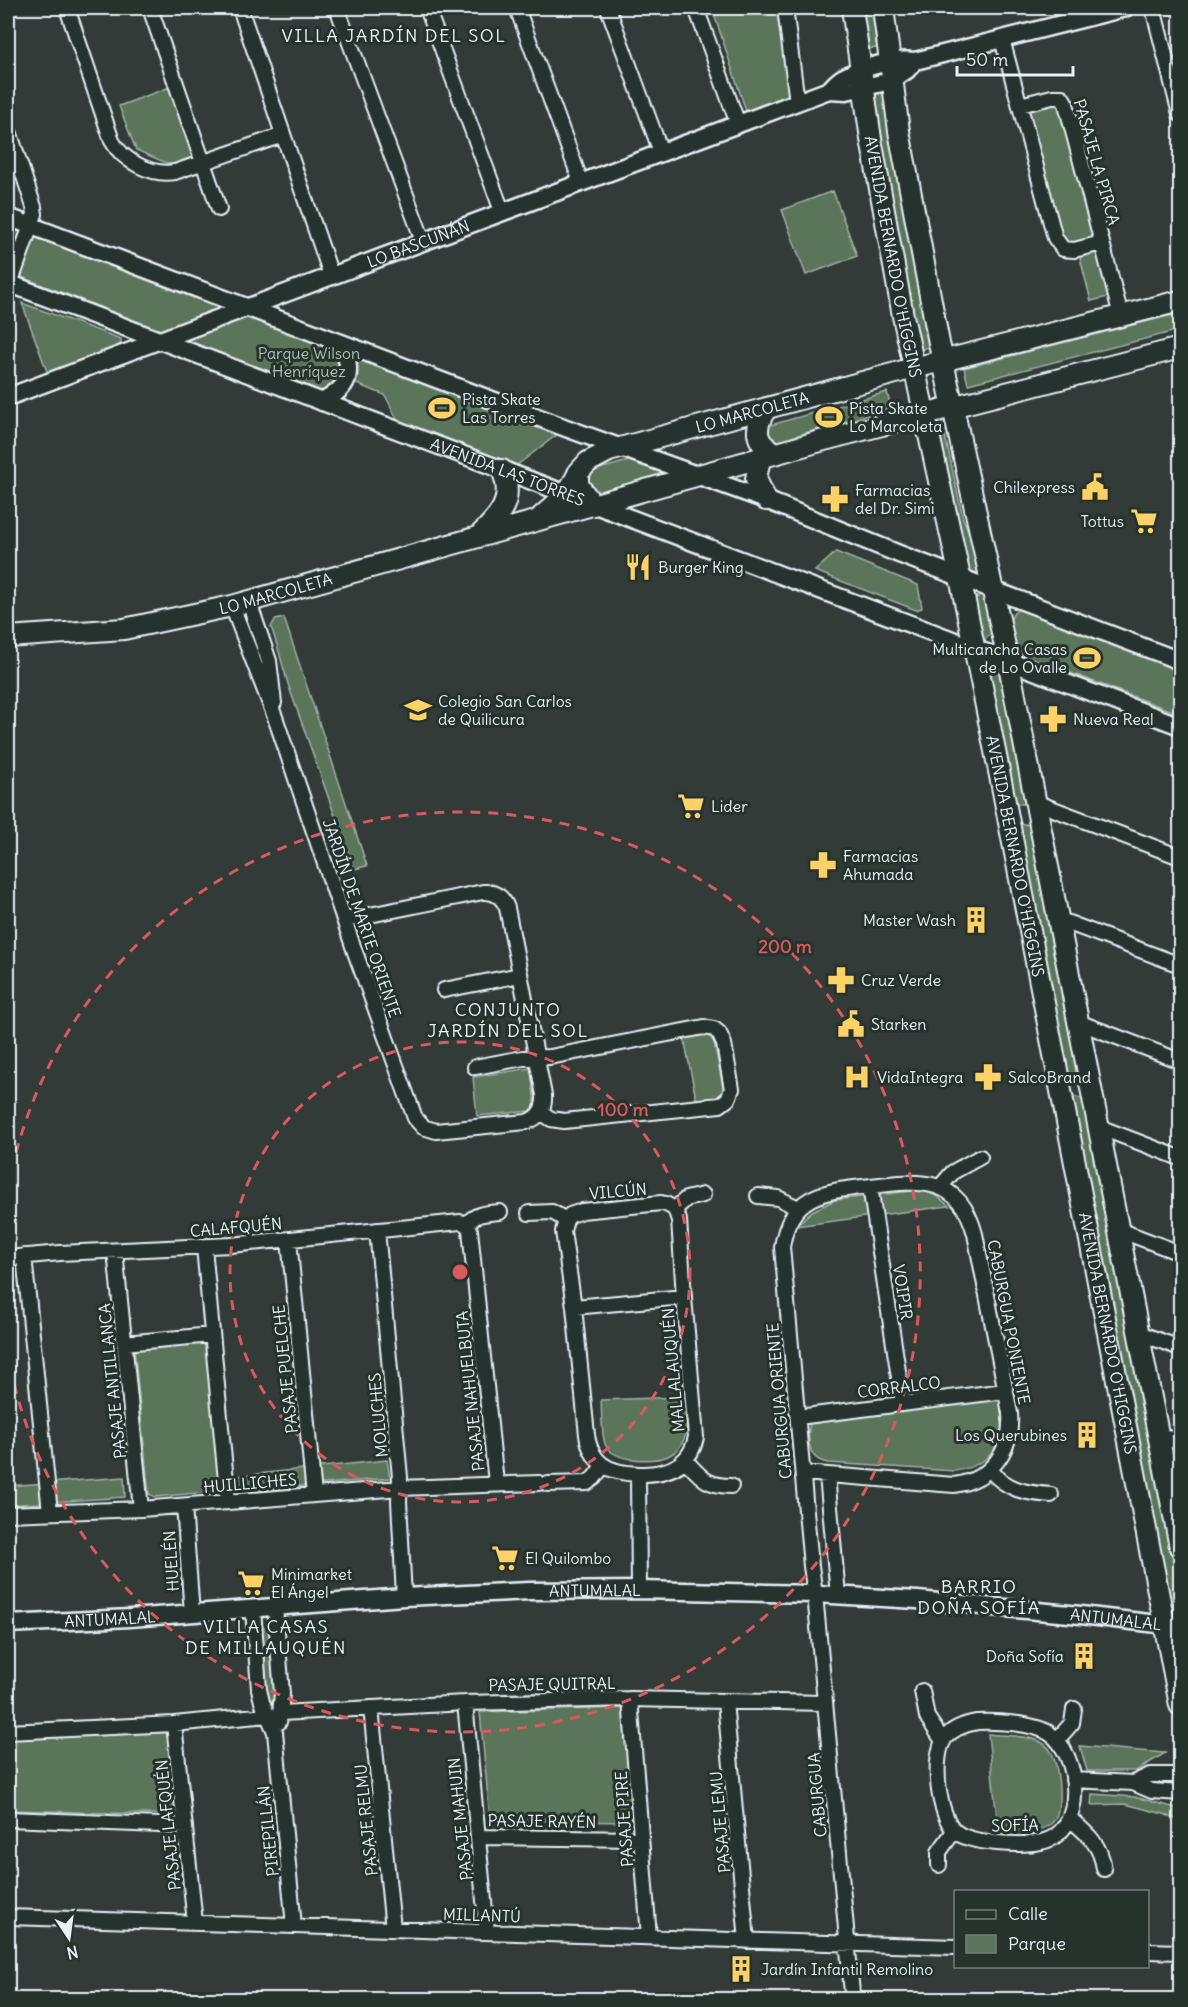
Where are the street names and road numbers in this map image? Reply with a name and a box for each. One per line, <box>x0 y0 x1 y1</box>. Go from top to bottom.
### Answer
street label: PASAJE LA PIRCA <box>1069 97 1125 227</box>
street label: AVENIDA BERNARDO O'HIGGINS <box>861 134 926 379</box>
street label: LO BASCUÑÁN <box>364 215 472 272</box>
street label: LO MARCOLETA <box>693 387 811 437</box>
street label: AVENIDA LAS TORRES <box>428 434 588 510</box>
street label: LO MARCOLETA <box>217 568 334 618</box>
street label: AVENIDA BERNARDO O'HIGGINS <box>982 734 1049 979</box>
street label: JARDÍN DE MARTE ORIENTE <box>319 816 405 1020</box>
street label: VILCÚN <box>588 1179 648 1203</box>
street label: AVENIDA BERNARDO O'HIGGINS <box>1075 1211 1141 1456</box>
street label: CALAFQUÉN <box>189 1213 283 1241</box>
street label: CABURGUA PONIENTE <box>983 1238 1035 1406</box>
street label: VOIPIR <box>889 1263 917 1321</box>
street label: PASAJE ANTILLANCA <box>94 1302 130 1460</box>
street label: PASAJE PUELCHE <box>268 1304 302 1434</box>
street label: MALLALAUQUÉN <box>658 1307 688 1433</box>
street label: PASAJE NAHUELBUTA <box>452 1310 488 1472</box>
street label: CABURGUA ORIENTE <box>762 1322 796 1480</box>
street label: MOLUCHES <box>364 1372 392 1458</box>
street label: CORRALCO <box>856 1372 942 1402</box>
street label: HUILLICHES <box>203 1469 298 1497</box>
street label: HUELÉN <box>159 1530 183 1592</box>
street label: ANTUMALAL <box>549 1580 641 1601</box>
street label: ANTUMALAL <box>1069 1604 1163 1634</box>
street label: ANTUMALAL <box>64 1606 157 1631</box>
street label: PASAJE QUITRAL <box>488 1673 616 1695</box>
street label: CABURGUA <box>803 1752 831 1838</box>
street label: PASAJE MAHUIN <box>444 1756 476 1882</box>
street label: PASAJE LAFQUÉN <box>151 1759 185 1891</box>
street label: PASAJE RELMU <box>350 1763 382 1877</box>
street label: PASAJE PIRE <box>611 1770 637 1868</box>
street label: PASAJE LEMU <box>706 1770 734 1874</box>
street label: PIREPILLÁN <box>253 1785 283 1877</box>
street label: PASAJE RAYÉN <box>487 1810 597 1832</box>
street label: SOFÍA <box>991 1815 1039 1835</box>
street label: MILLANTÚ <box>443 1904 521 1926</box>

